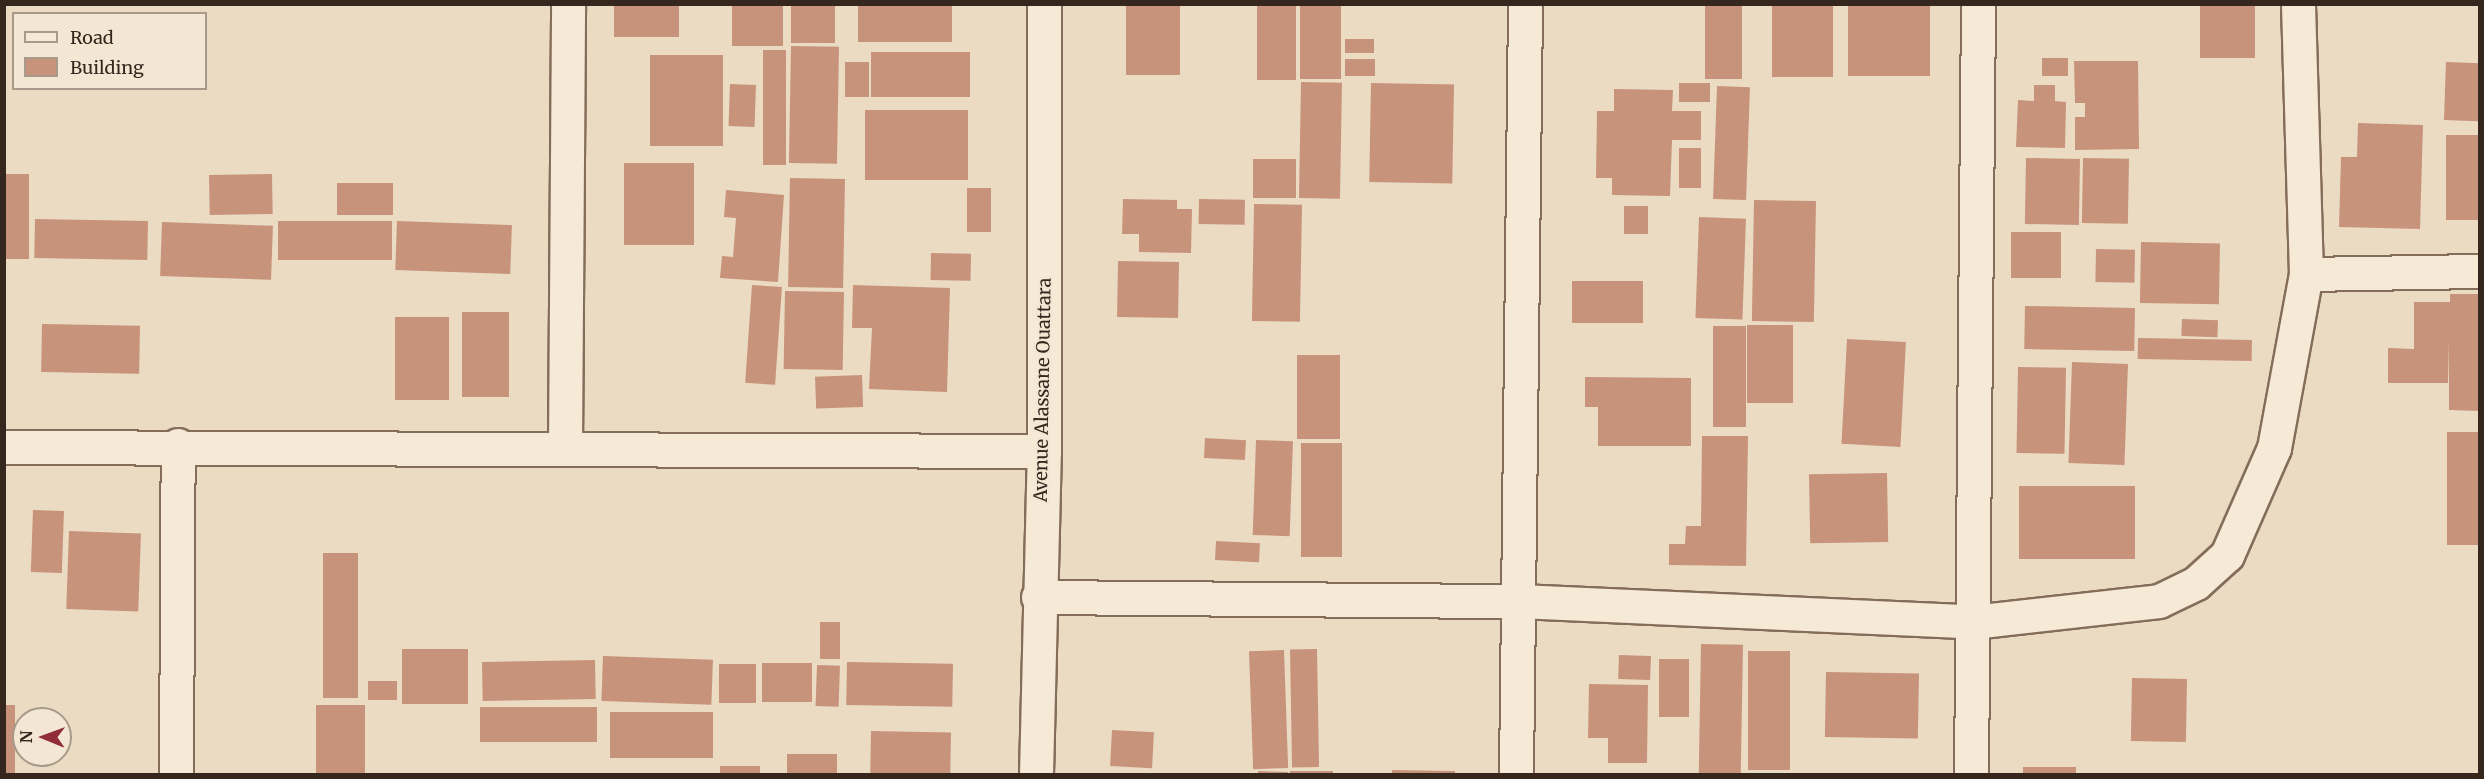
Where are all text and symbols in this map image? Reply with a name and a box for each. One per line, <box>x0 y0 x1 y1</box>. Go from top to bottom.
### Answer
legend <box>12 12 207 90</box>
text: Road <box>70 26 114 49</box>
text: Building <box>70 56 144 79</box>
street label: Avenue Alassane Ouattara <box>1030 278 1056 502</box>
north arrow <box>12 707 72 767</box>
text: N <box>16 730 36 743</box>

